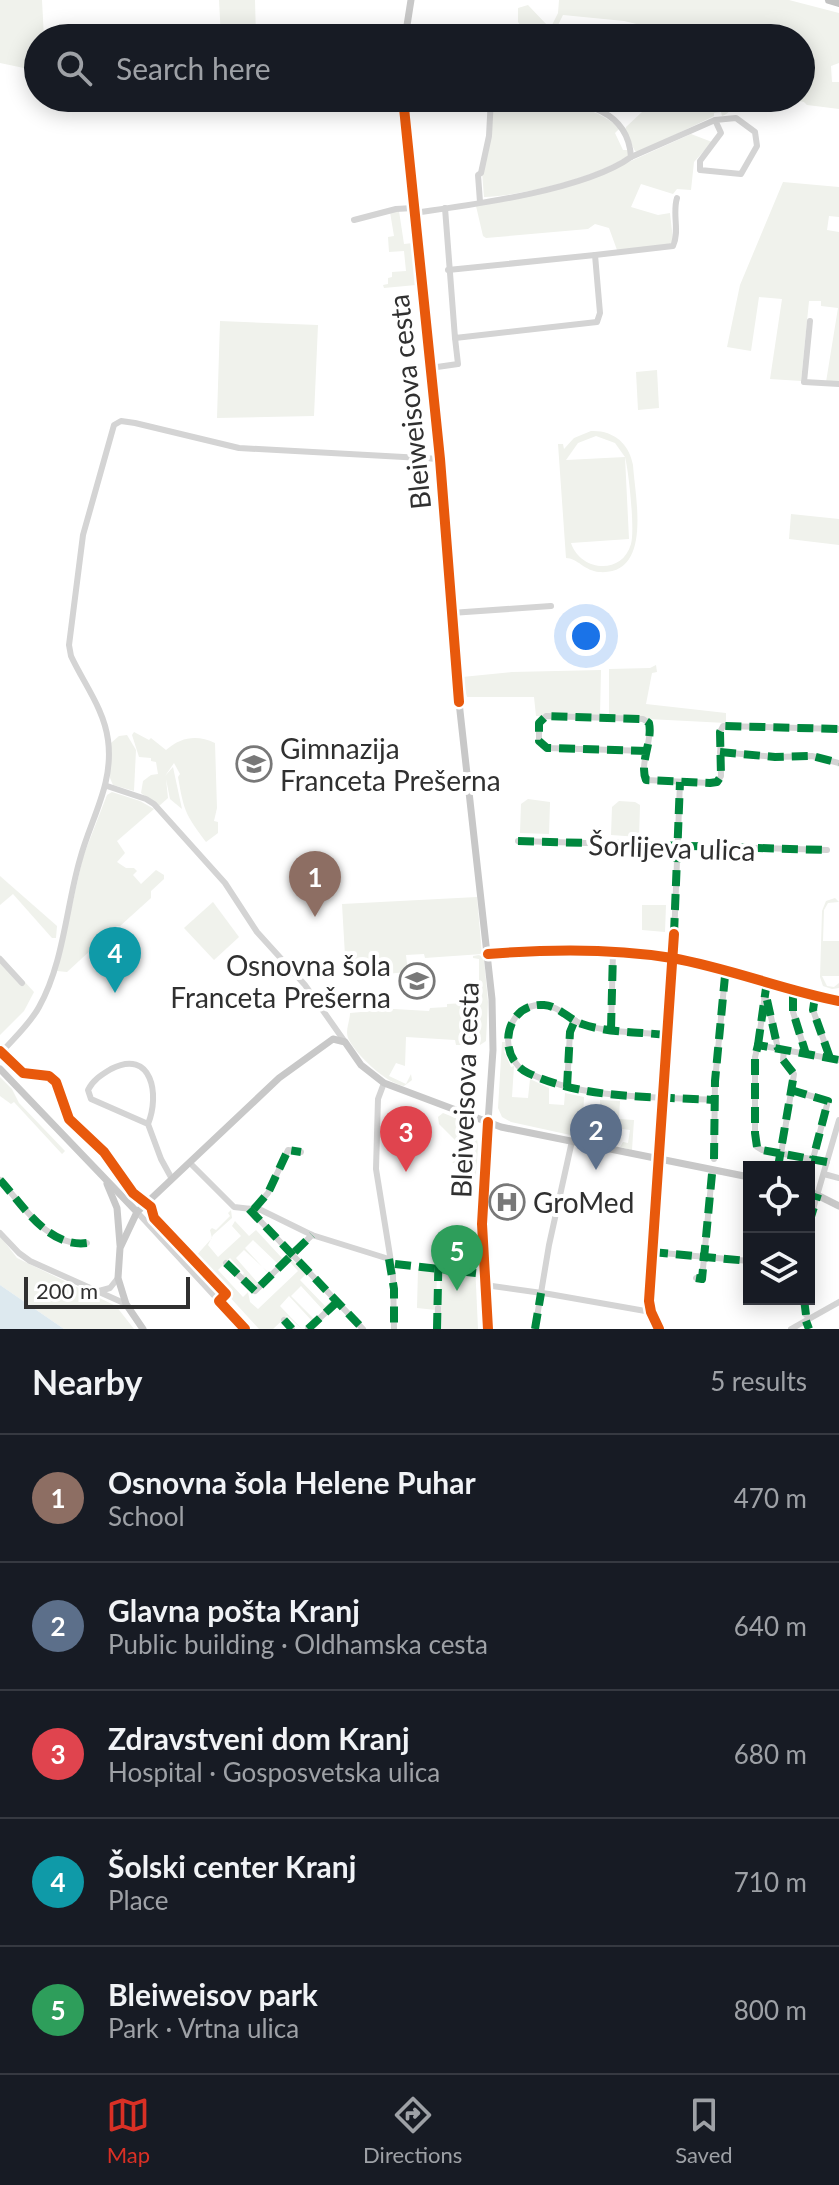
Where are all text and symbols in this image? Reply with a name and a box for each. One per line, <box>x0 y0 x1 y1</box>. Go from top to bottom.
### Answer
search box <box>24 24 815 112</box>
icon: search <box>52 46 96 90</box>
text: Search here <box>116 50 271 86</box>
street label: Bleiweisova cesta <box>381 293 437 511</box>
your location <box>566 616 606 656</box>
place label: Gimnazija Franceta Prešerna <box>280 731 501 797</box>
school or university icon: Gimnazija Franceta Prešerna <box>235 745 273 783</box>
street label: Šorlijeva ulica <box>588 827 756 867</box>
pin: 1 <box>289 851 341 917</box>
pin: 4 <box>89 927 141 993</box>
place label: Osnovna šola Franceta Prešerna <box>170 948 391 1014</box>
school or university icon: Osnovna šola Franceta Prešerna <box>398 962 436 1000</box>
street label: Bleiweisova cesta <box>443 981 485 1199</box>
pin: 2 <box>570 1104 622 1170</box>
pin: 3 <box>380 1106 432 1172</box>
map controls <box>743 1161 815 1305</box>
button: locate <box>743 1161 815 1233</box>
hospital icon: GroMed <box>488 1183 526 1221</box>
place label: GroMed <box>533 1185 634 1219</box>
pin: 5 <box>431 1225 483 1291</box>
button: layers <box>743 1233 815 1305</box>
scale bar <box>24 1273 190 1309</box>
text: 200 m <box>36 1277 98 1304</box>
text: Nearby <box>32 1361 143 1402</box>
text: 5 results <box>710 1365 807 1397</box>
text: Osnovna šola Helene Puhar <box>108 1464 476 1500</box>
text: 1 <box>50 1482 66 1514</box>
text: 470 m <box>734 1482 807 1514</box>
text: School <box>108 1500 185 1532</box>
text: Glavna pošta Kranj <box>108 1592 360 1628</box>
text: 2 <box>50 1610 66 1642</box>
text: 640 m <box>734 1610 807 1642</box>
text: Public building · Oldhamska cesta <box>108 1628 488 1660</box>
text: Zdravstveni dom Kranj <box>108 1720 410 1756</box>
text: 3 <box>50 1738 66 1770</box>
text: 680 m <box>734 1738 807 1770</box>
text: Hospital · Gosposvetska ulica <box>108 1756 440 1788</box>
text: Šolski center Kranj <box>108 1848 356 1884</box>
text: 4 <box>50 1866 66 1898</box>
text: 710 m <box>734 1866 807 1898</box>
text: Place <box>108 1884 169 1916</box>
text: Bleiweisov park <box>108 1976 318 2012</box>
text: 5 <box>50 1994 66 2026</box>
text: 800 m <box>734 1994 807 2026</box>
text: Park · Vrtna ulica <box>108 2012 299 2044</box>
tab: Map <box>106 2093 150 2168</box>
tab: Directions <box>363 2093 462 2168</box>
tab: Saved <box>675 2093 733 2168</box>

